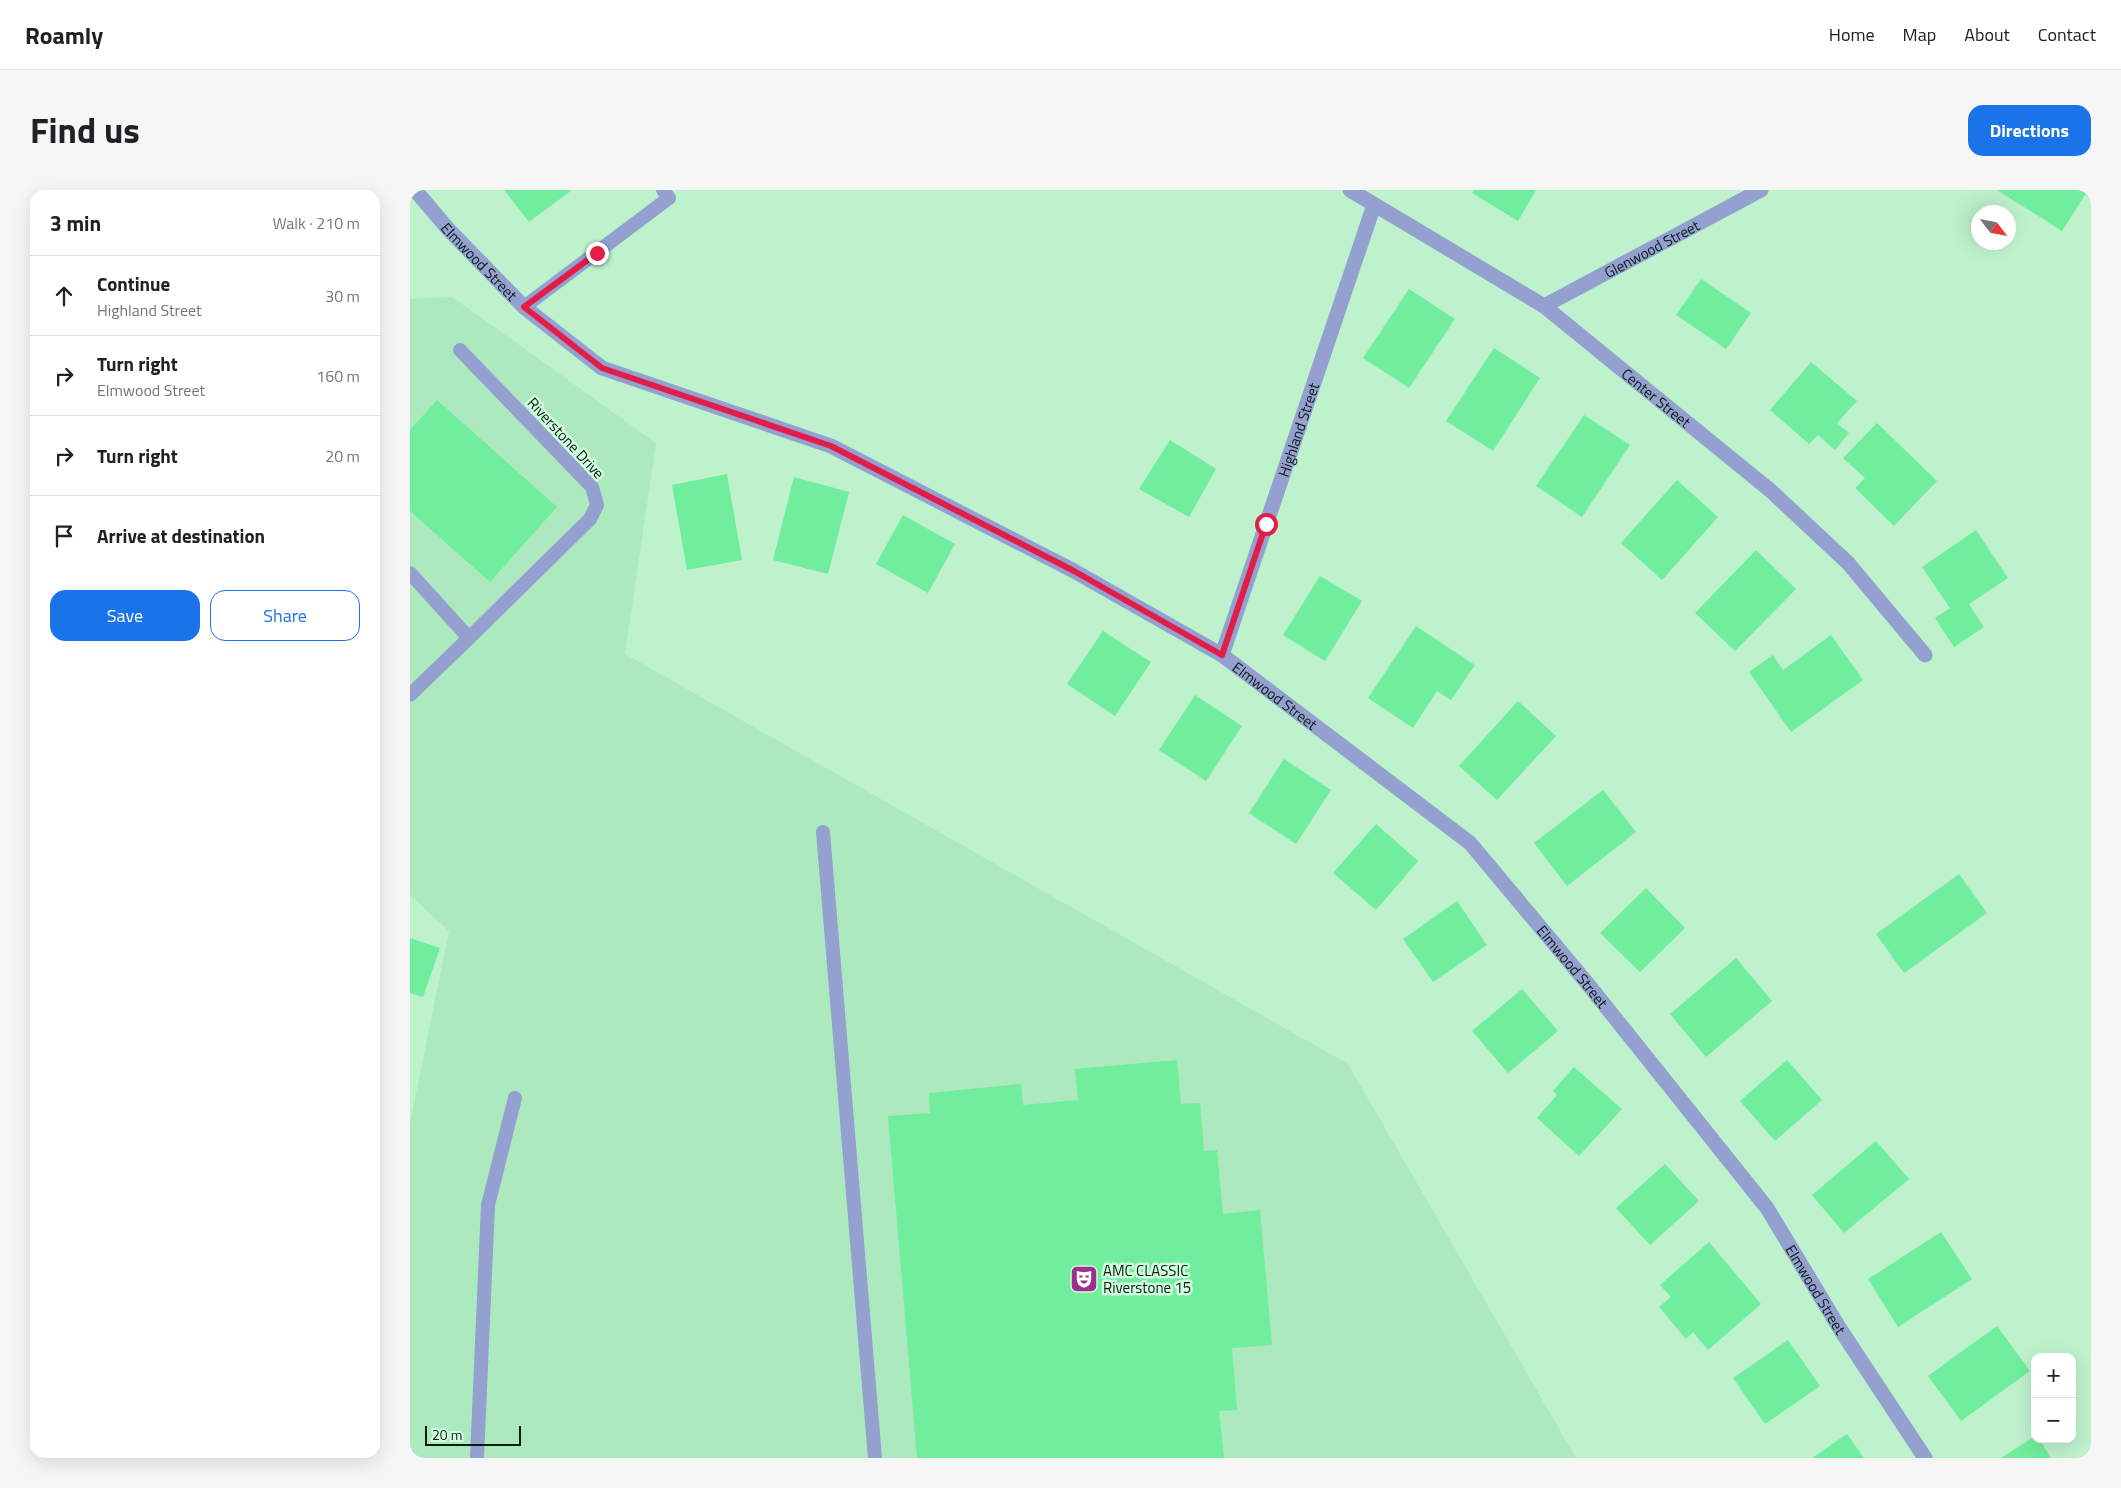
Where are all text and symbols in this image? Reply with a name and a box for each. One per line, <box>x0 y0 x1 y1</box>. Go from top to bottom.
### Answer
text: Roamly <box>25 17 103 53</box>
text: Home <box>1829 21 1875 48</box>
text: Map <box>1903 21 1936 48</box>
text: About <box>1964 21 2010 48</box>
text: Contact <box>2038 21 2096 48</box>
text: Find us <box>30 103 140 157</box>
button: Directions <box>1968 105 2091 156</box>
north arrow <box>1971 205 2016 250</box>
text: 3 min <box>50 207 101 239</box>
text: Walk · 210 m <box>272 211 360 235</box>
street label: Glenwood Street <box>1600 213 1704 283</box>
street label: Elmwood Street <box>436 217 523 306</box>
route end <box>586 242 609 265</box>
text: Continue <box>97 269 170 298</box>
icon: ahead <box>50 282 78 310</box>
text: 30 m <box>325 284 360 308</box>
text: Highland Street <box>97 298 202 322</box>
text: Turn right <box>97 349 178 378</box>
icon: right <box>50 362 78 390</box>
street label: Center Street <box>1617 362 1697 433</box>
text: 160 m <box>316 364 360 388</box>
text: Elmwood Street <box>97 378 205 402</box>
street label: Highland Street <box>1272 379 1325 480</box>
street label: Riverstone Drive <box>522 392 610 484</box>
text: Turn right <box>97 441 178 470</box>
icon: right <box>50 442 78 470</box>
text: 20 m <box>325 444 360 468</box>
route start <box>1255 513 1278 536</box>
text: Arrive at destination <box>97 521 265 550</box>
icon: arrive <box>50 522 78 550</box>
button: Save <box>50 590 200 641</box>
button: Share <box>210 590 360 641</box>
street label: Elmwood Street <box>1228 655 1323 735</box>
street label: Elmwood Street <box>1532 920 1614 1013</box>
street label: Elmwood Street <box>1780 1240 1852 1339</box>
place label: AMC CLASSIC Riverstone 15 <box>1103 1259 1191 1299</box>
theatre icon: AMC CLASSIC Riverstone 15 <box>1069 1264 1099 1294</box>
map controls <box>2031 1353 2076 1443</box>
button: + <box>2031 1353 2076 1398</box>
button: − <box>2031 1398 2076 1443</box>
scale bar <box>425 1423 521 1446</box>
text: 20 m <box>432 1424 462 1445</box>

